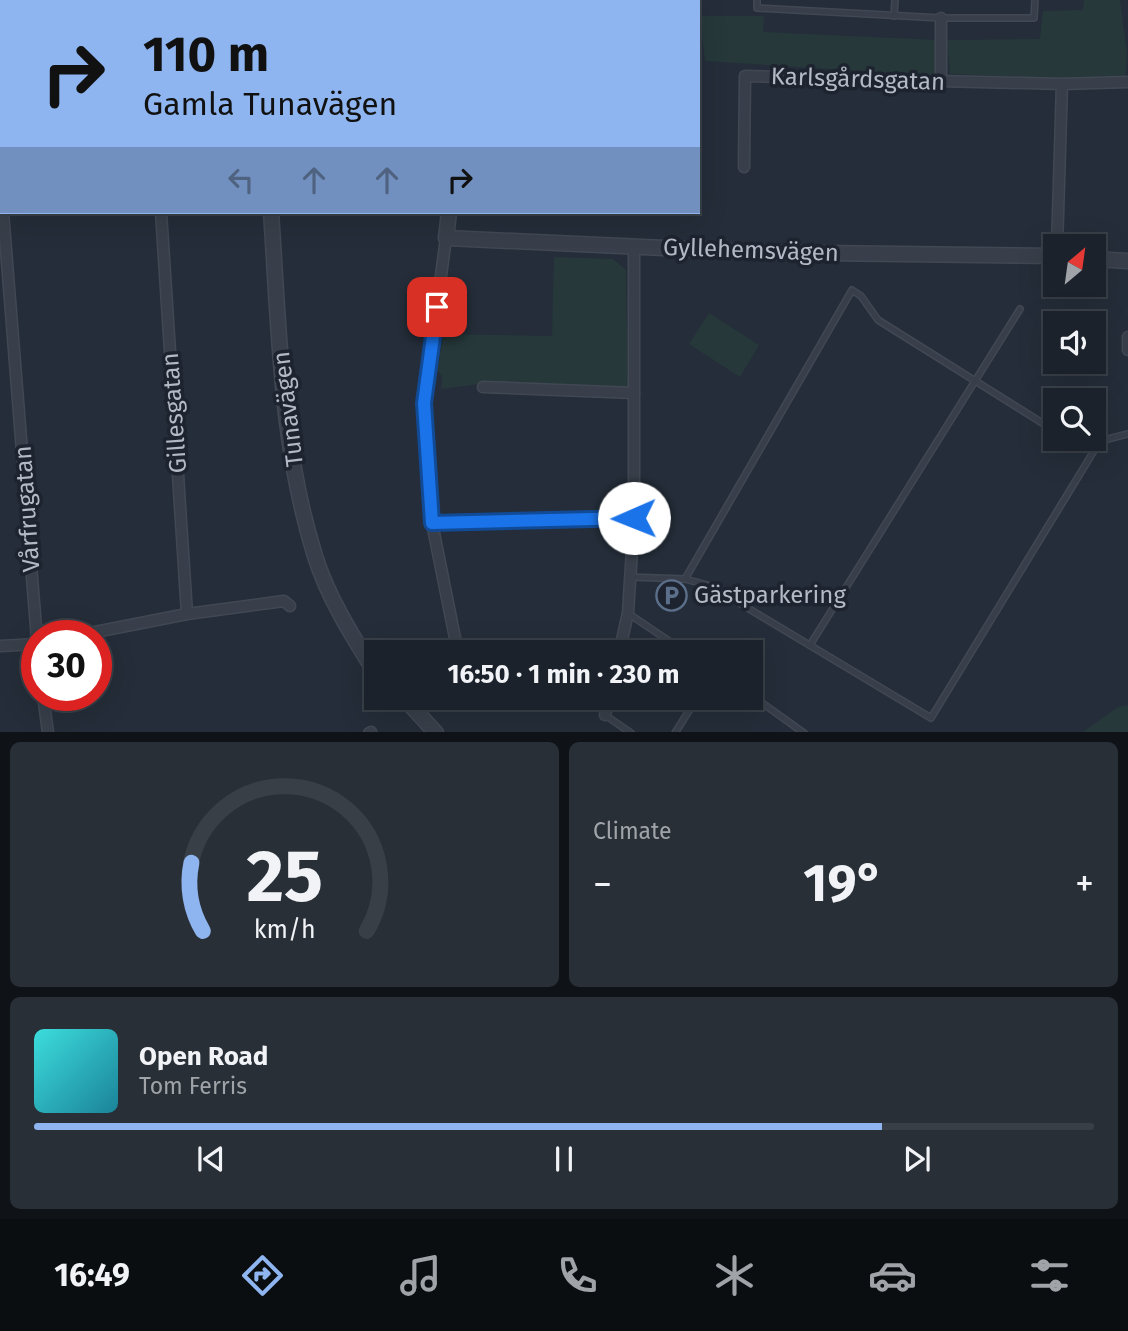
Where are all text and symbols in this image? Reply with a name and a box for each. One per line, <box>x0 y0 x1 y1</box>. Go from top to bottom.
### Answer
text: 110 m <box>143 25 269 84</box>
icon: right <box>28 28 119 119</box>
street label: Karlsgårdsgatan <box>770 62 946 96</box>
text: Gamla Tunavägen <box>143 85 397 123</box>
icon: left <box>222 161 260 199</box>
icon: ahead <box>295 161 333 199</box>
icon: ahead <box>368 161 406 199</box>
icon: right <box>441 161 479 199</box>
street label: Gyllehemsvägen <box>663 233 839 267</box>
north arrow <box>1043 234 1106 298</box>
map controls <box>1043 234 1106 451</box>
pin <box>407 277 467 337</box>
icon: arrive <box>418 288 456 326</box>
button: sound <box>1043 311 1106 374</box>
street label: Tunavägen <box>267 350 309 468</box>
street label: Gillesgatan <box>156 352 192 474</box>
button: search <box>1043 388 1106 451</box>
street label: Vårfrugatan <box>9 445 45 573</box>
position arrow <box>597 481 671 555</box>
parking icon: Gästparkering <box>654 578 688 612</box>
place label: Gästparkering <box>694 581 846 609</box>
speed limit sign: 30 <box>21 620 112 711</box>
text: 16:50 · 1 min · 230 m <box>447 659 680 690</box>
text: Climate <box>593 817 672 845</box>
text: 25 <box>246 833 323 920</box>
text: 19° <box>803 852 884 915</box>
text: − <box>593 861 612 907</box>
text: + <box>1075 861 1094 907</box>
text: km/h <box>254 914 315 944</box>
text: Open Road <box>139 1041 268 1072</box>
text: Tom Ferris <box>139 1072 247 1100</box>
icon: previous <box>192 1140 230 1178</box>
icon: pause <box>545 1140 583 1178</box>
icon: next <box>898 1140 936 1178</box>
icon: directions <box>238 1251 287 1300</box>
icon: music <box>396 1251 445 1300</box>
icon: phone <box>553 1251 602 1300</box>
icon: climate <box>710 1251 759 1300</box>
icon: car <box>868 1251 917 1300</box>
icon: filters <box>1025 1251 1074 1300</box>
text: 16:49 <box>54 1256 130 1294</box>

